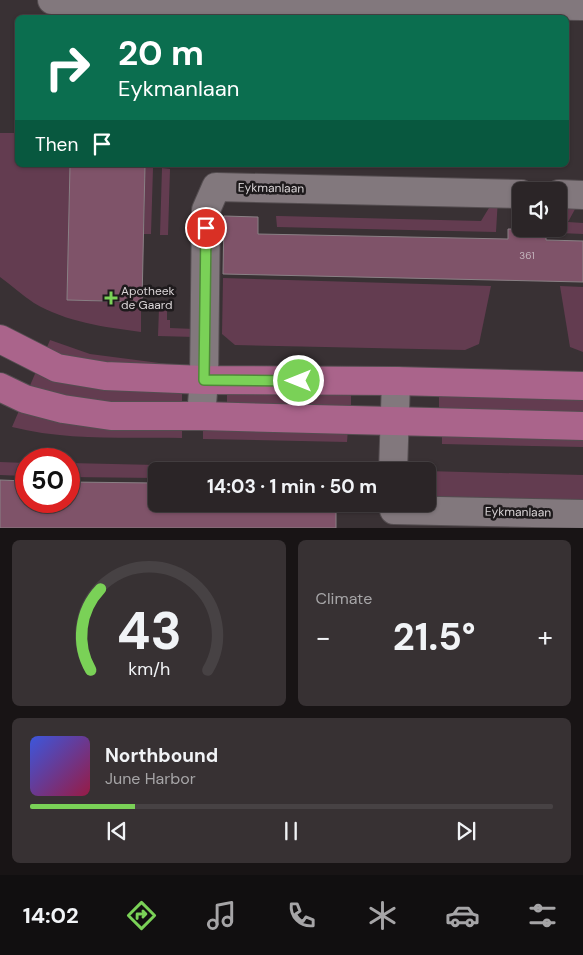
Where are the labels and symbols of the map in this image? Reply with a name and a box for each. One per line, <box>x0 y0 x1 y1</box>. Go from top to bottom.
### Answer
street label: Eykmanlaan <box>238 179 304 197</box>
pin <box>185 207 227 249</box>
house number: 361 <box>519 249 535 262</box>
place label: Apotheek de Gaard <box>121 283 175 313</box>
marker: Apotheek de Gaard <box>105 292 117 304</box>
position arrow <box>272 354 324 406</box>
speed limit sign: 50 <box>15 448 80 513</box>
street label: Eykmanlaan <box>485 503 551 521</box>

